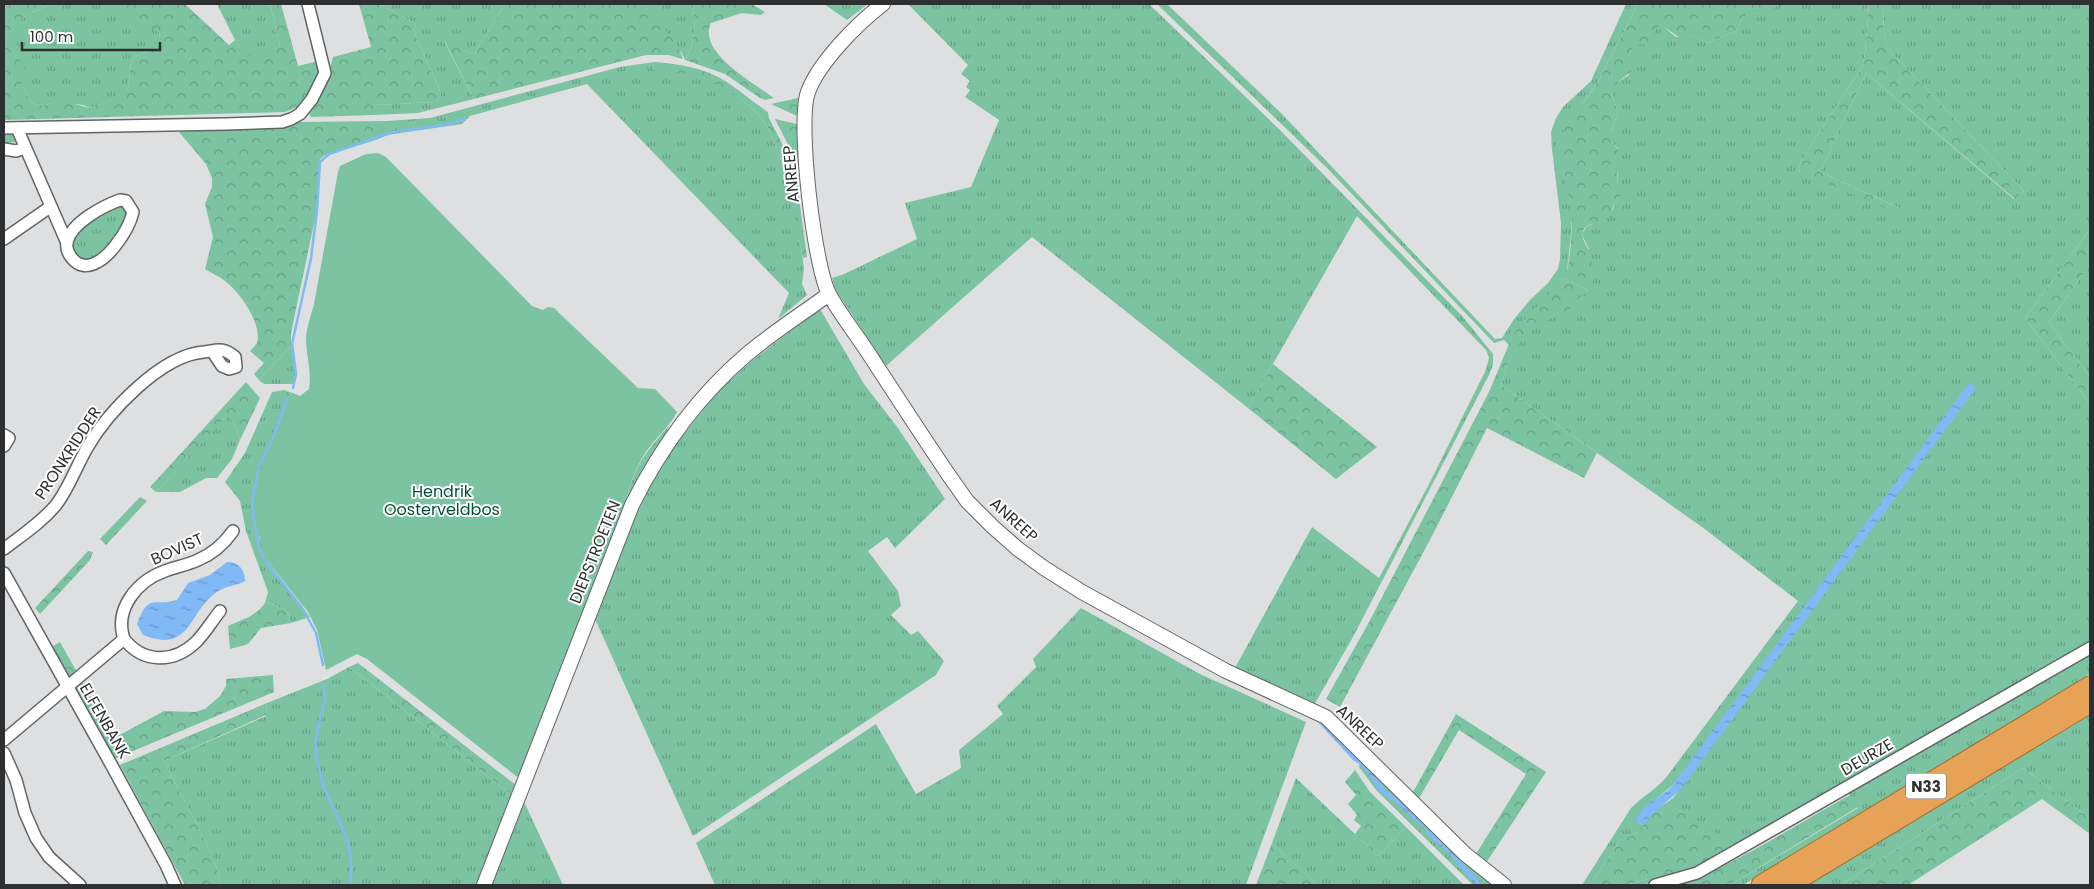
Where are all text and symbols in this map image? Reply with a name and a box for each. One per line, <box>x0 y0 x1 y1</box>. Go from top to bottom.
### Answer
scale bar <box>22 20 160 52</box>
text: 100 m <box>30 26 73 47</box>
street label: ANREEP <box>777 144 805 204</box>
street label: PRONKRIDDER <box>29 402 107 504</box>
park label: Hendrik Oosterveldbos <box>384 480 500 521</box>
street label: ANREEP <box>985 492 1043 548</box>
street label: DIEPSTROETEN <box>564 497 626 607</box>
street label: BOVIST <box>147 527 207 571</box>
street label: ELFENBANK <box>74 679 136 764</box>
street label: ANREEP <box>1331 699 1389 755</box>
street label: DEURZE <box>1837 733 1897 781</box>
road number: N33 <box>1906 774 1946 798</box>

